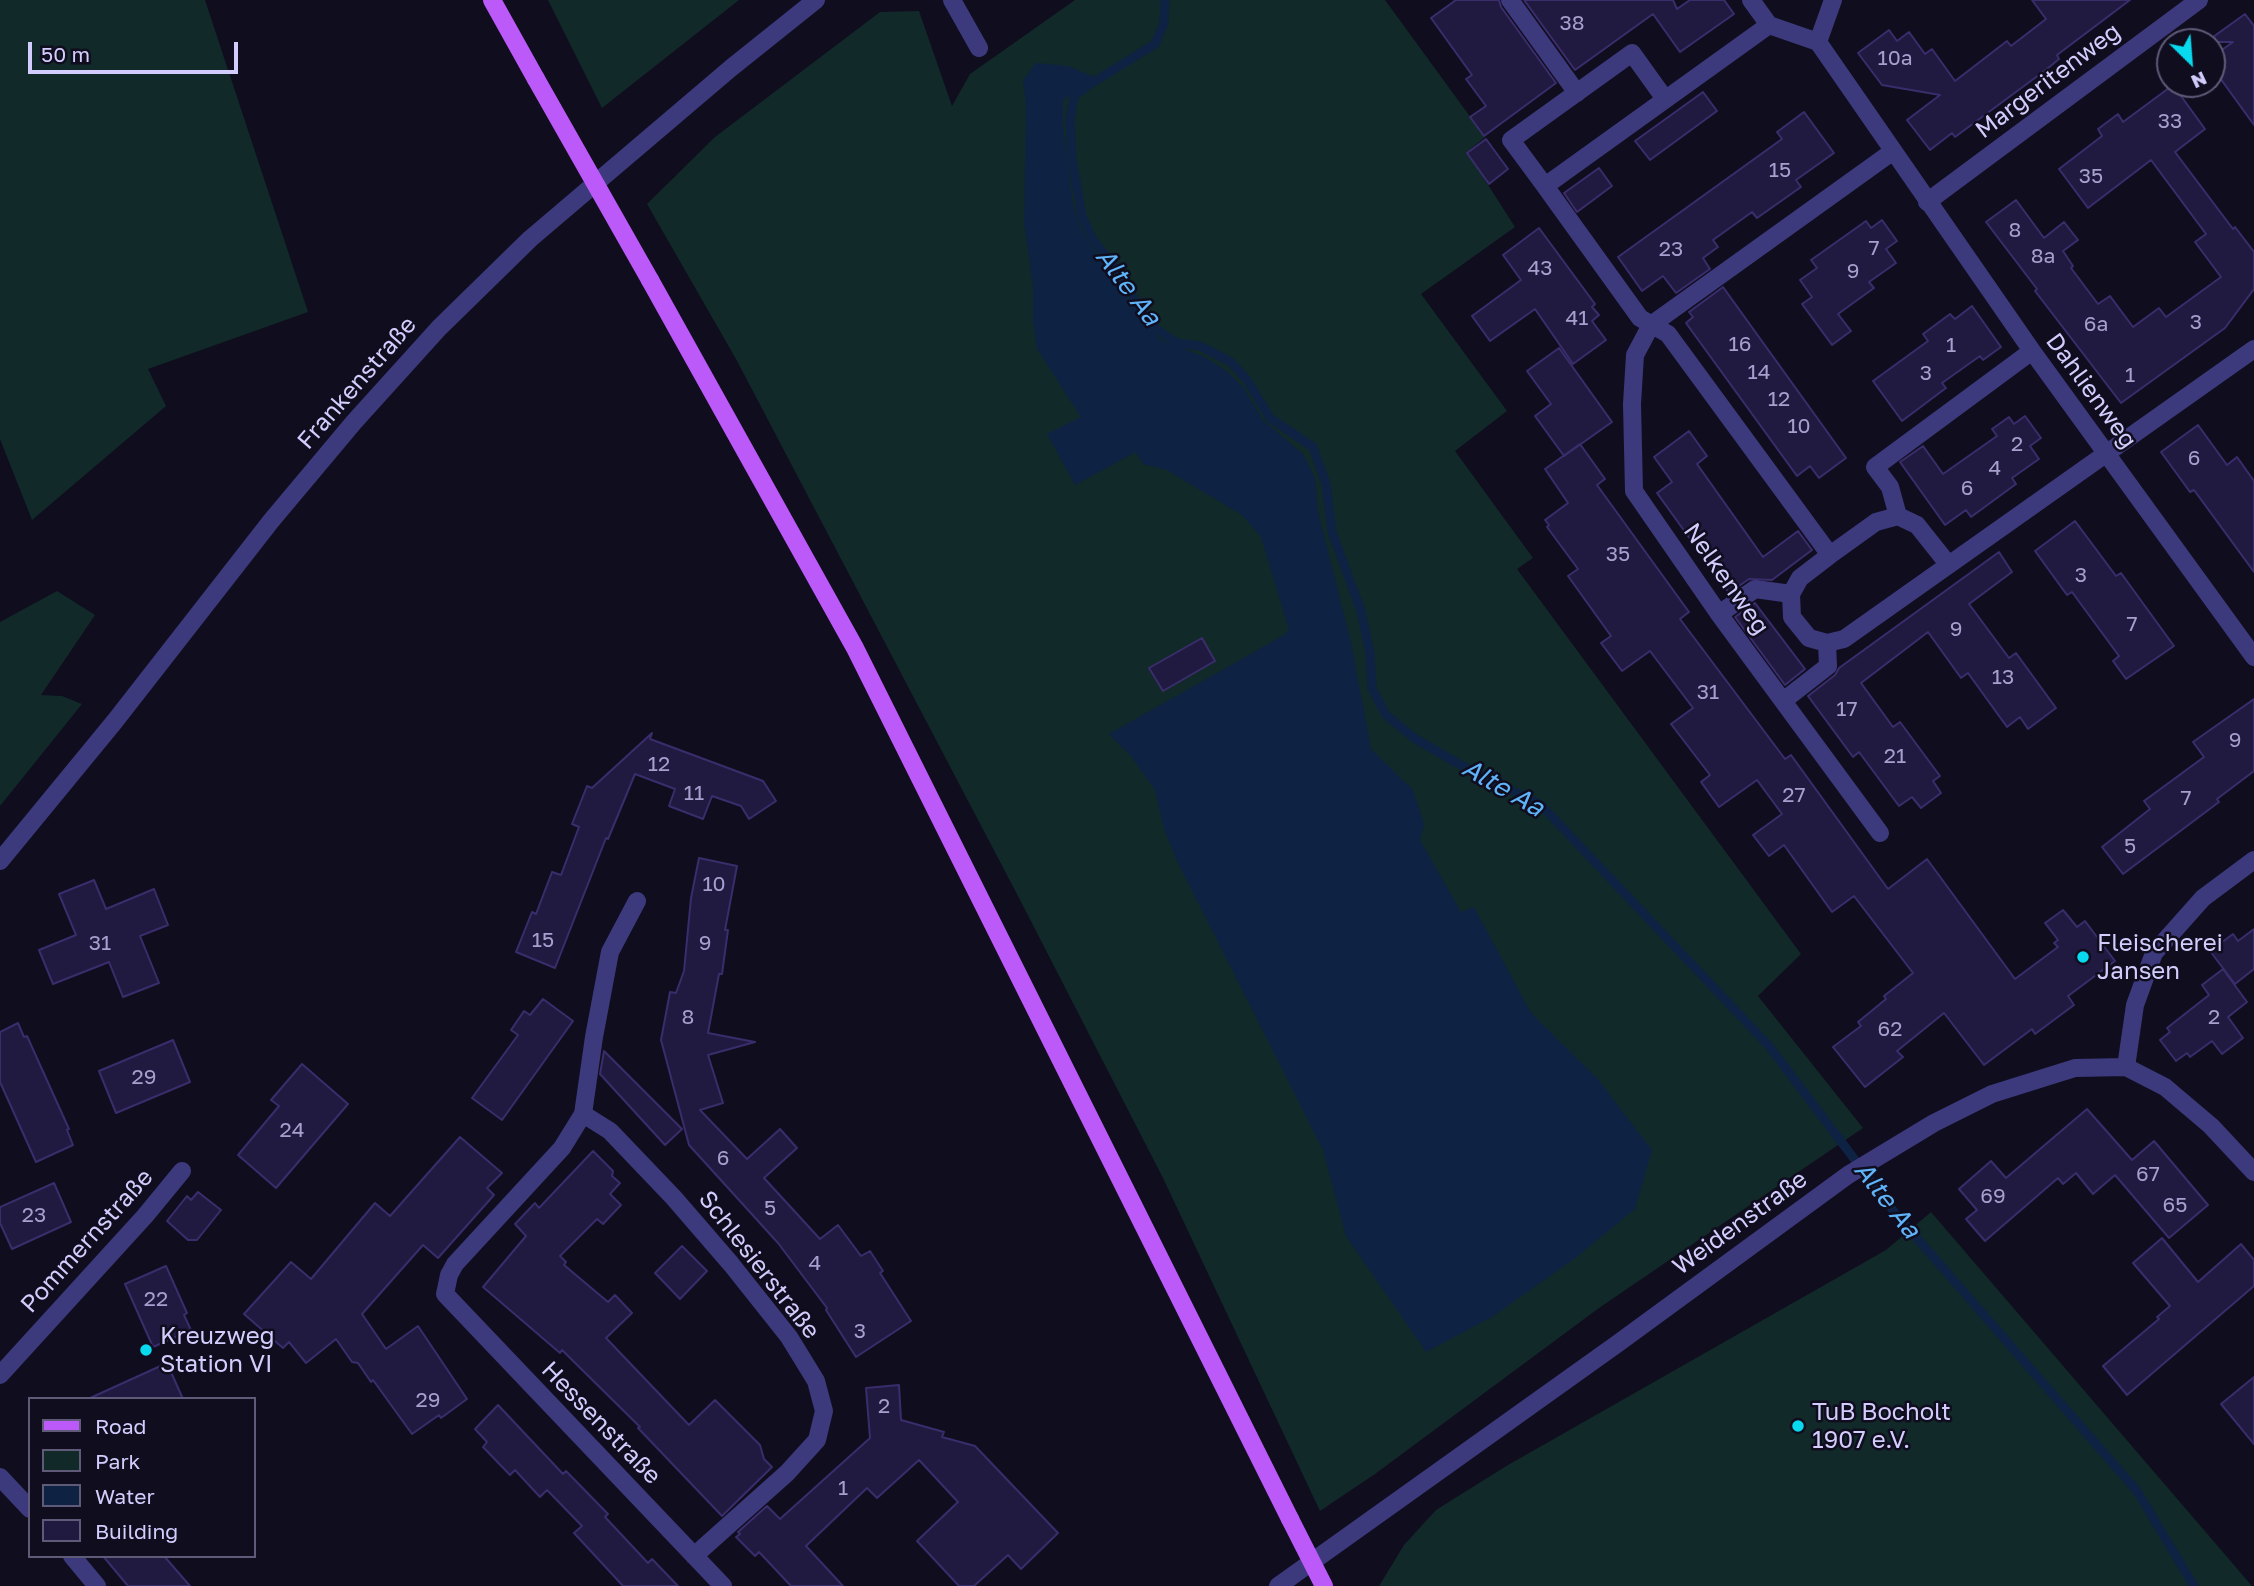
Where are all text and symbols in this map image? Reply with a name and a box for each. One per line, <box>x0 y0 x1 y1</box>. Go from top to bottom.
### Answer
house number: 38 <box>1559 10 1585 36</box>
street label: Margeritenweg <box>1970 17 2126 145</box>
scale bar <box>32 28 242 72</box>
north arrow <box>2156 28 2226 98</box>
text: 50 m <box>41 41 90 67</box>
house number: 10a <box>1877 45 1913 71</box>
text: N <box>2188 67 2211 94</box>
house number: 33 <box>2158 108 2182 134</box>
house number: 15 <box>1769 157 1791 183</box>
house number: 35 <box>2079 163 2103 189</box>
house number: 8 <box>2009 217 2021 243</box>
house number: 7 <box>1868 235 1880 261</box>
house number: 23 <box>1659 236 1683 262</box>
water label: Alte Aa <box>1089 242 1167 332</box>
house number: 8a <box>2031 243 2055 269</box>
house number: 43 <box>1527 255 1553 281</box>
house number: 9 <box>1847 258 1859 284</box>
house number: 41 <box>1566 305 1588 331</box>
house number: 3 <box>2190 309 2202 335</box>
street label: Frankenstraße <box>292 311 422 455</box>
house number: 6a <box>2084 311 2108 337</box>
street label: Dahlienweg <box>2040 328 2142 454</box>
house number: 16 <box>1729 331 1751 357</box>
house number: 1 <box>1946 332 1956 358</box>
house number: 14 <box>1748 359 1770 385</box>
house number: 3 <box>1920 360 1932 386</box>
house number: 1 <box>2125 362 2135 388</box>
house number: 12 <box>1768 386 1790 412</box>
house number: 10 <box>1787 413 1811 439</box>
house number: 2 <box>2011 431 2023 457</box>
house number: 6 <box>2188 445 2200 471</box>
house number: 4 <box>1989 455 2001 481</box>
house number: 6 <box>1961 475 1973 501</box>
street label: Nelkenweg <box>1677 518 1775 640</box>
house number: 35 <box>1606 541 1630 567</box>
house number: 3 <box>2075 562 2087 588</box>
house number: 7 <box>2126 611 2138 637</box>
house number: 9 <box>1950 616 1962 642</box>
house number: 13 <box>1992 664 2014 690</box>
house number: 31 <box>1697 679 1719 705</box>
house number: 17 <box>1836 696 1858 722</box>
house number: 9 <box>2229 727 2241 753</box>
house number: 21 <box>1884 743 1906 769</box>
house number: 12 <box>648 751 670 777</box>
water label: Alte Aa <box>1457 752 1549 824</box>
house number: 11 <box>684 780 704 806</box>
house number: 27 <box>1782 782 1806 808</box>
house number: 7 <box>2180 785 2192 811</box>
house number: 5 <box>2124 833 2136 859</box>
house number: 10 <box>702 871 726 897</box>
house number: 15 <box>532 927 554 953</box>
place label: Fleischerei Jansen <box>2097 929 2223 985</box>
house number: 31 <box>89 930 111 956</box>
house number: 9 <box>699 930 711 956</box>
marker: Fleischerei Jansen <box>2075 949 2091 965</box>
house number: 8 <box>682 1004 694 1030</box>
house number: 2 <box>2208 1004 2220 1030</box>
house number: 62 <box>1878 1016 1902 1042</box>
house number: 29 <box>132 1064 156 1090</box>
house number: 24 <box>280 1117 304 1143</box>
house number: 6 <box>717 1145 729 1171</box>
water label: Alte Aa <box>1847 1155 1927 1245</box>
house number: 67 <box>2136 1161 2160 1187</box>
street label: Pommernstraße <box>15 1163 159 1319</box>
street label: Weidenstraße <box>1667 1165 1813 1281</box>
house number: 69 <box>1980 1183 2006 1209</box>
street label: Schlesierstraße <box>692 1185 826 1345</box>
house number: 65 <box>2163 1192 2187 1218</box>
house number: 5 <box>764 1195 776 1221</box>
house number: 23 <box>22 1202 46 1228</box>
house number: 4 <box>809 1250 821 1276</box>
house number: 22 <box>144 1286 168 1312</box>
house number: 3 <box>854 1318 866 1344</box>
place label: Kreuzweg Station VI <box>160 1322 274 1378</box>
marker: Kreuzweg Station VI <box>138 1342 154 1358</box>
street label: Hessenstraße <box>535 1356 667 1490</box>
house number: 29 <box>416 1387 440 1413</box>
house number: 2 <box>878 1393 890 1419</box>
legend <box>28 1397 256 1558</box>
place label: TuB Bocholt 1907 e.V. <box>1812 1398 1951 1454</box>
text: Road <box>95 1413 146 1439</box>
marker: TuB Bocholt 1907 e.V. <box>1790 1418 1806 1434</box>
text: Park <box>95 1448 140 1474</box>
house number: 1 <box>838 1475 848 1501</box>
text: Water <box>95 1483 155 1509</box>
text: Building <box>95 1518 178 1544</box>

